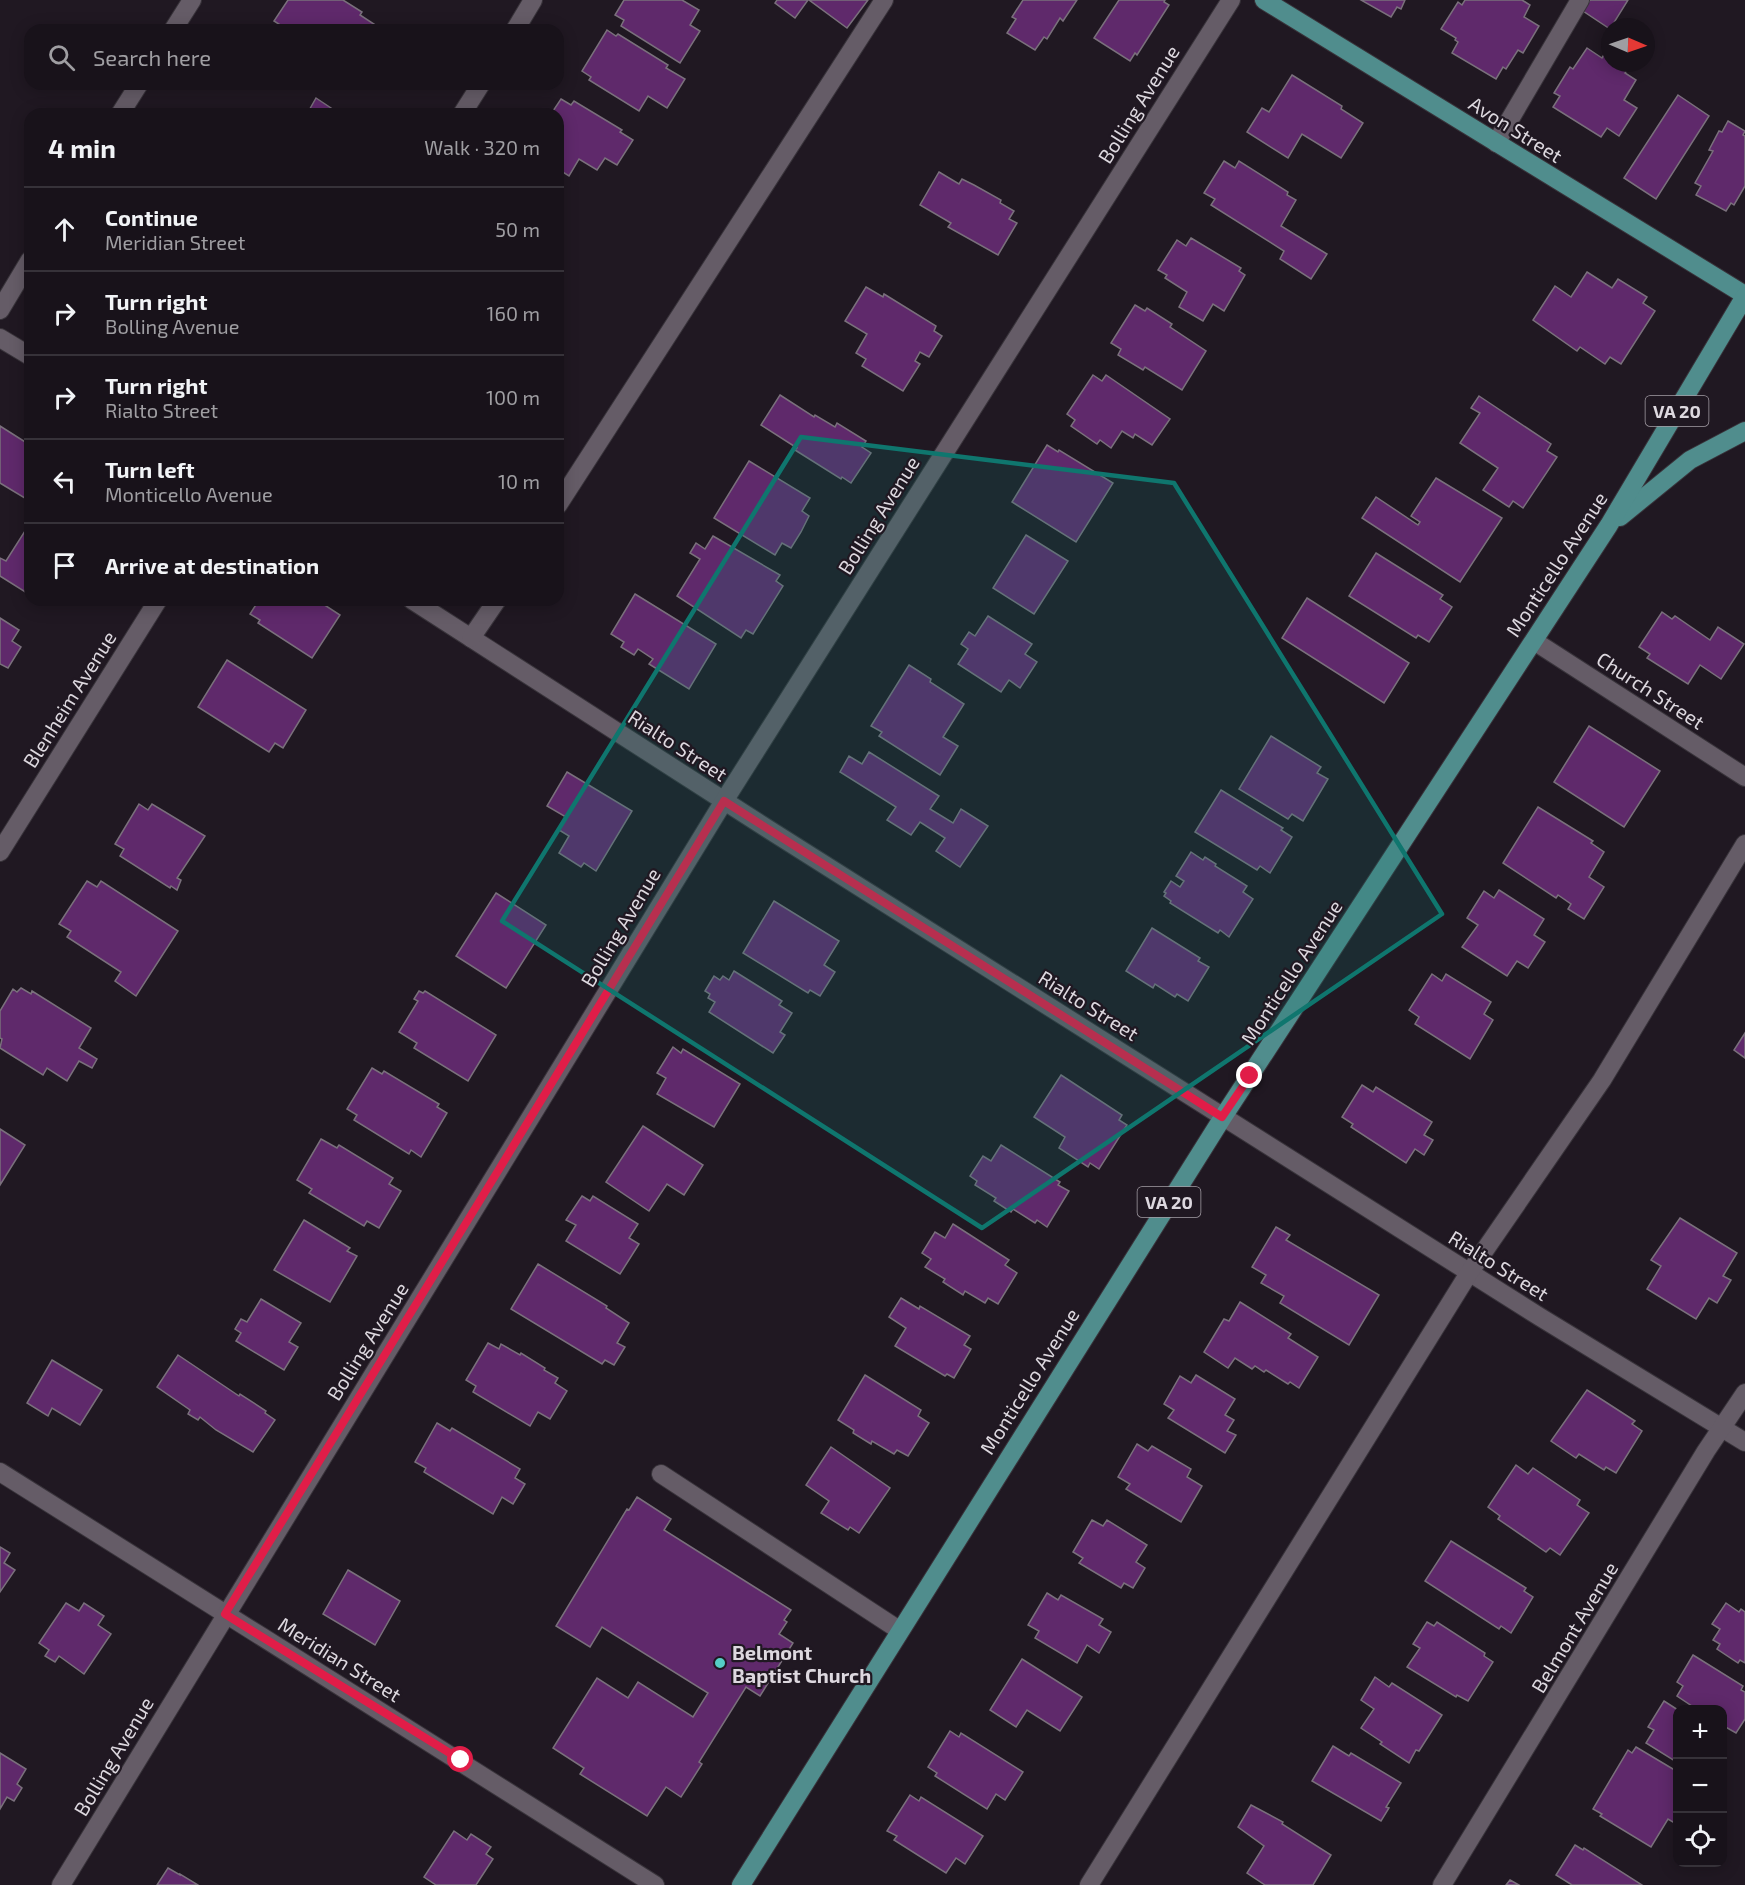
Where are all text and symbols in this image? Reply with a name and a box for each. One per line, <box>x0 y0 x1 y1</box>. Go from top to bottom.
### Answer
north arrow <box>1601 18 1655 72</box>
search box <box>24 24 564 90</box>
icon: search <box>45 41 78 74</box>
street label: Bolling Avenue <box>1092 41 1184 167</box>
text: Search here <box>93 44 211 70</box>
street label: Avon Street <box>1465 91 1567 167</box>
text: 4 min <box>48 132 116 163</box>
text: Walk · 320 m <box>424 135 540 159</box>
text: Continue <box>105 204 198 230</box>
icon: ahead <box>48 213 81 246</box>
text: 50 m <box>495 217 540 241</box>
text: Meridian Street <box>105 230 245 254</box>
text: Turn right <box>105 288 207 314</box>
icon: right <box>48 297 81 330</box>
text: 160 m <box>487 301 540 325</box>
text: Bolling Avenue <box>105 314 239 338</box>
text: Turn right <box>105 372 207 398</box>
icon: right <box>48 381 81 414</box>
text: 100 m <box>486 385 540 409</box>
road number: VA 20 <box>1646 396 1708 426</box>
text: Rialto Street <box>105 398 218 422</box>
street label: Bolling Avenue <box>832 452 924 578</box>
text: Turn left <box>105 456 194 482</box>
icon: left <box>48 465 81 498</box>
text: 10 m <box>498 469 540 493</box>
text: Monticello Avenue <box>105 482 273 506</box>
street label: Monticello Avenue <box>1500 487 1612 641</box>
icon: arrive <box>48 549 81 582</box>
text: Arrive at destination <box>105 552 319 578</box>
street label: Blenheim Avenue <box>17 626 121 772</box>
street label: Church Street <box>1593 646 1710 734</box>
street label: Rialto Street <box>624 704 732 786</box>
street label: Bolling Avenue <box>575 863 665 991</box>
street label: Monticello Avenue <box>1235 895 1347 1049</box>
street label: Rialto Street <box>1035 965 1144 1045</box>
route end <box>1236 1062 1262 1088</box>
road number: VA 20 <box>1138 1187 1200 1217</box>
street label: Rialto Street <box>1445 1225 1554 1305</box>
street label: Bolling Avenue <box>321 1278 413 1404</box>
street label: Monticello Avenue <box>974 1304 1084 1458</box>
street label: Belmont Avenue <box>1526 1557 1622 1697</box>
street label: Meridian Street <box>274 1612 406 1707</box>
place label: Belmont Baptist Church <box>732 1640 871 1687</box>
marker: Belmont Baptist Church <box>713 1656 727 1670</box>
street label: Bolling Avenue <box>68 1692 158 1820</box>
map controls <box>1673 1705 1727 1867</box>
button: + <box>1673 1705 1727 1759</box>
route start <box>447 1746 473 1772</box>
button: − <box>1673 1759 1727 1813</box>
button: locate <box>1673 1813 1727 1867</box>

